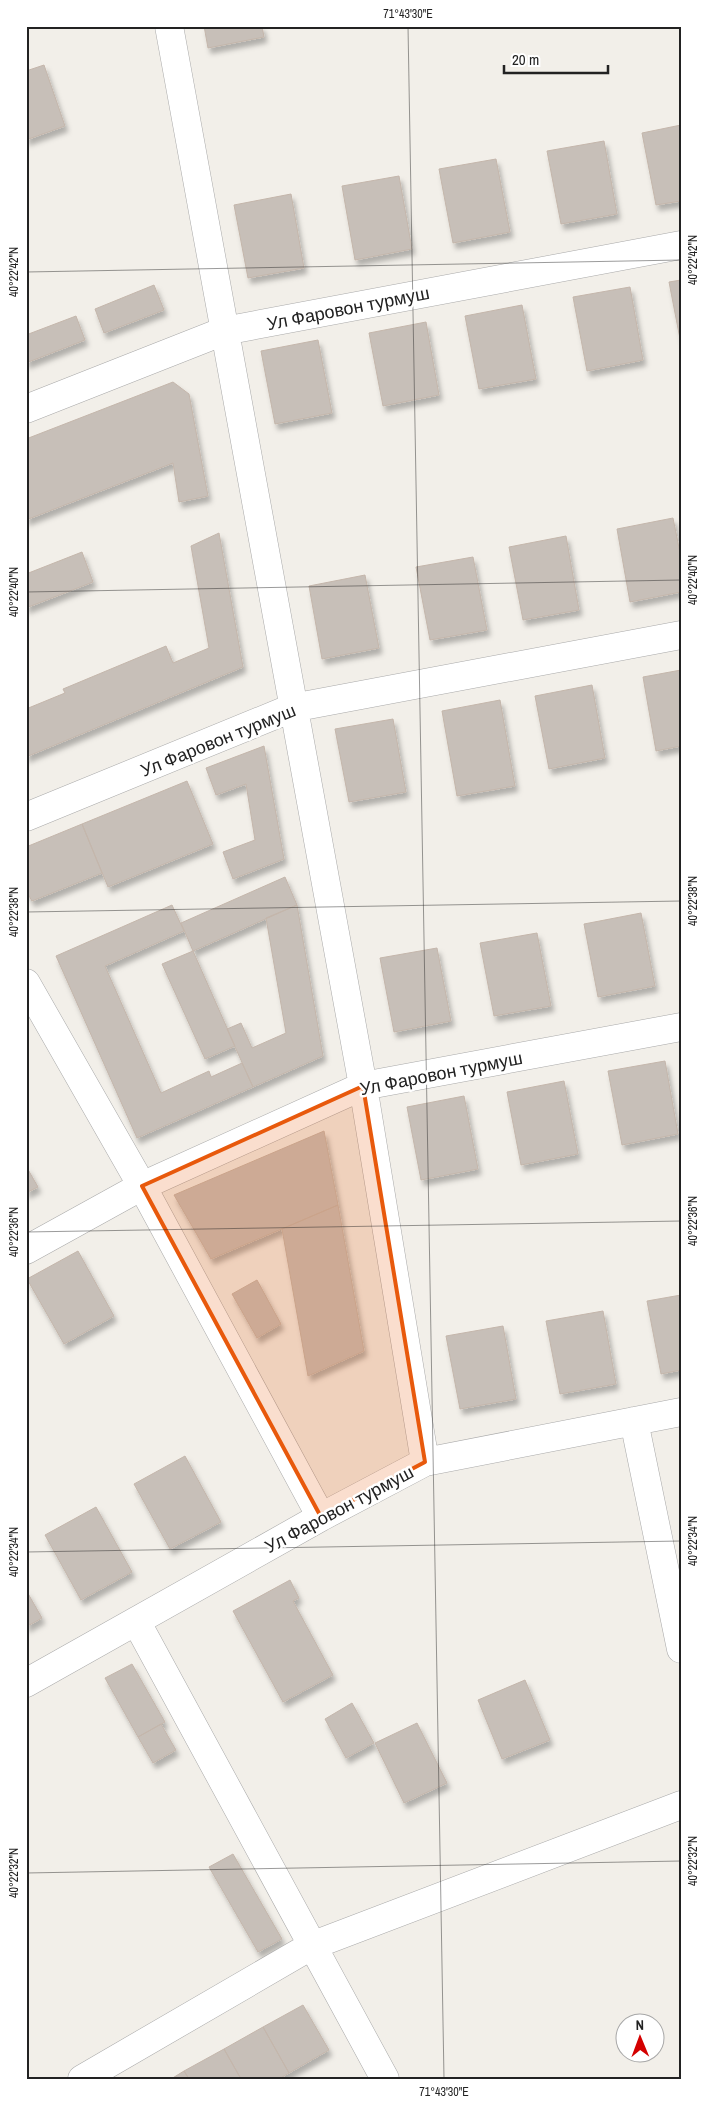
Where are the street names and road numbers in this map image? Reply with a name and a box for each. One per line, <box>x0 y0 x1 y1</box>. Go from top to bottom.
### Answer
street label: Ул Фаровон турмуш <box>265 280 431 336</box>
street label: Ул Фаровон турмуш <box>137 697 299 783</box>
street label: Ул Фаровон турмуш <box>358 1045 524 1101</box>
street label: Ул Фаровон турмуш <box>260 1459 418 1559</box>

